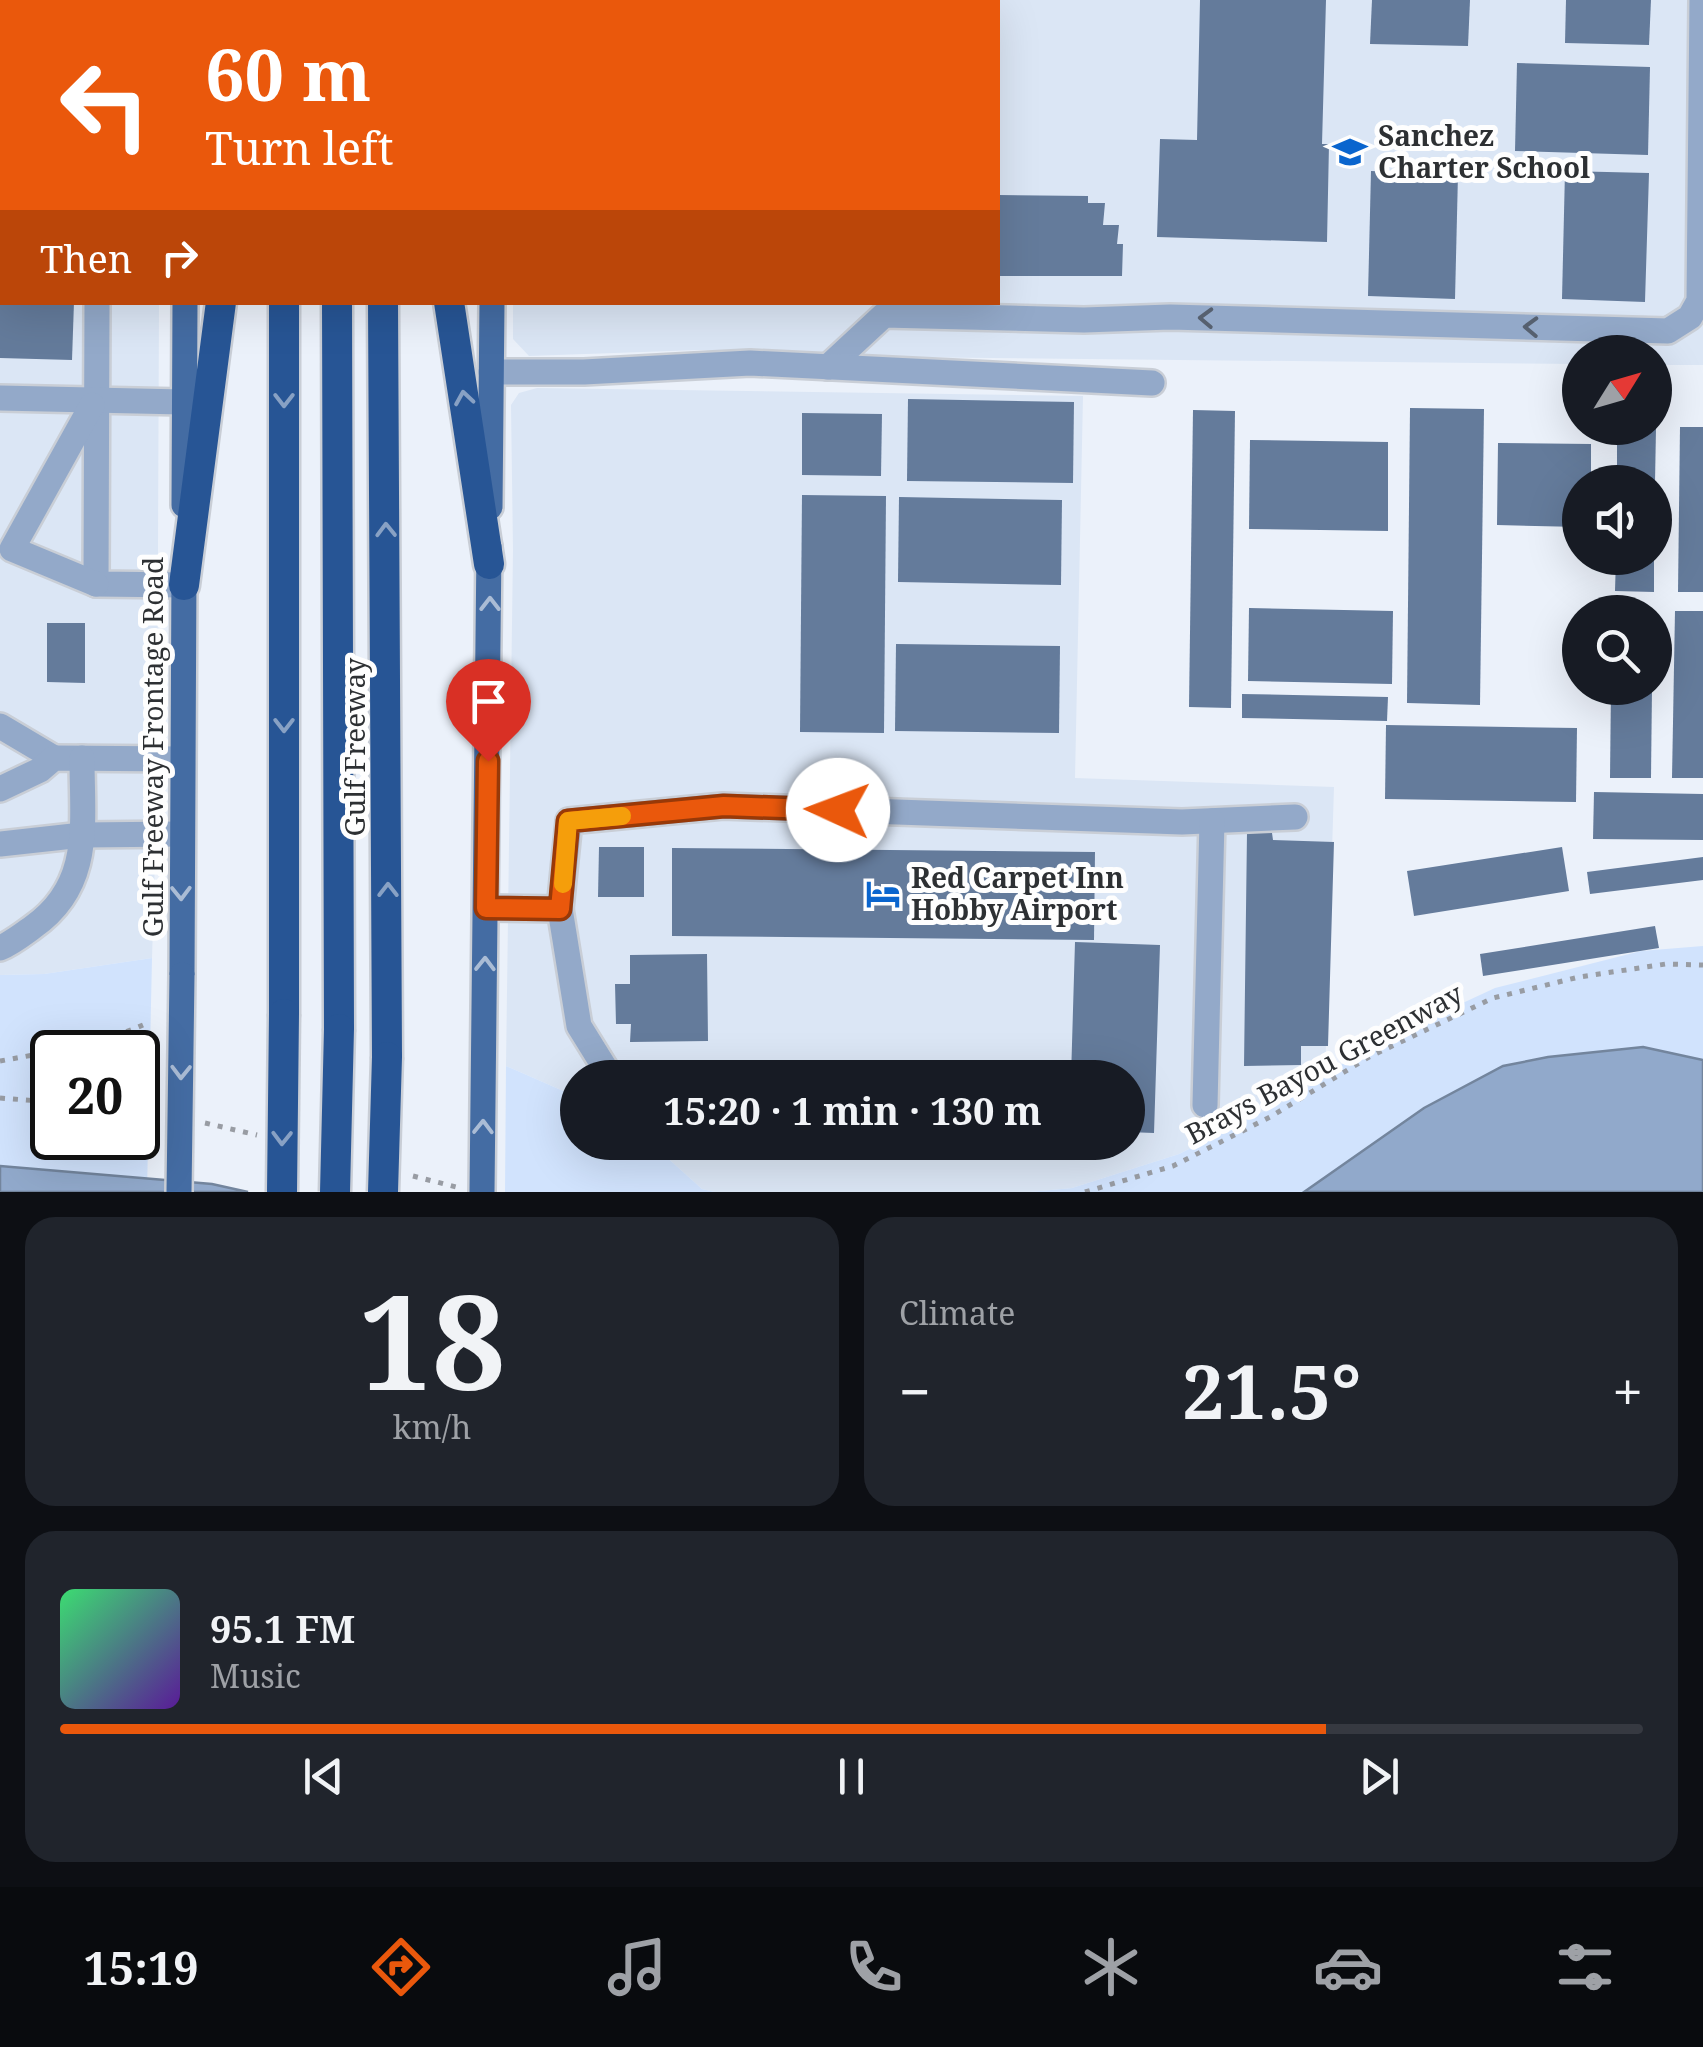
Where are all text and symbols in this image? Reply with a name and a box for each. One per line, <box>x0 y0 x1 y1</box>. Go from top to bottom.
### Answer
text: 60 m <box>205 26 371 122</box>
icon: left <box>40 40 170 170</box>
place label: Sanchez Charter School <box>1378 116 1590 186</box>
text: Turn left <box>205 117 394 178</box>
school or university icon: Sanchez Charter School <box>1331 133 1369 171</box>
icon: right <box>152 230 207 285</box>
text: Then <box>40 232 132 284</box>
one-way arrow <box>1198 307 1214 328</box>
one-way arrow <box>1523 316 1539 337</box>
north arrow <box>1562 335 1672 445</box>
map controls <box>1562 335 1672 705</box>
one-way arrow <box>454 390 475 407</box>
one-way arrow <box>273 392 295 408</box>
button: sound <box>1562 465 1672 575</box>
one-way arrow <box>375 521 396 537</box>
street label: Gulf Freeway Frontage Road <box>133 557 171 937</box>
button: search <box>1562 595 1672 705</box>
one-way arrow <box>479 596 501 612</box>
street label: Gulf Freeway <box>335 657 373 836</box>
pin <box>446 659 531 762</box>
icon: arrive <box>461 674 516 729</box>
one-way arrow <box>273 718 295 733</box>
position arrow <box>786 758 890 862</box>
place label: Red Carpet Inn Hobby Airport <box>911 858 1124 928</box>
hotel icon: Red Carpet Inn Hobby Airport <box>864 875 902 913</box>
one-way arrow <box>377 881 399 896</box>
one-way arrow <box>171 885 192 901</box>
one-way arrow <box>474 956 496 972</box>
street label: Brays Bayou Greenway <box>1178 974 1469 1152</box>
speed limit sign: 20 <box>30 1030 160 1160</box>
one-way arrow <box>170 1064 192 1080</box>
text: 15:20 · 1 min · 130 m <box>663 1084 1042 1136</box>
one-way arrow <box>472 1118 493 1134</box>
one-way arrow <box>272 1131 293 1147</box>
text: 18 <box>359 1251 505 1428</box>
text: Climate <box>899 1291 1015 1334</box>
text: 21.5° <box>1182 1339 1361 1441</box>
text: − <box>899 1353 931 1428</box>
text: + <box>1612 1353 1643 1428</box>
text: km/h <box>393 1405 471 1448</box>
text: 95.1 FM <box>210 1602 355 1654</box>
text: Music <box>210 1654 301 1697</box>
icon: previous <box>296 1749 351 1804</box>
icon: pause <box>824 1749 879 1804</box>
icon: next <box>1352 1749 1407 1804</box>
icon: directions <box>366 1932 436 2002</box>
icon: music <box>602 1932 672 2002</box>
icon: phone <box>839 1932 909 2002</box>
icon: climate <box>1076 1932 1146 2002</box>
icon: car <box>1313 1932 1383 2002</box>
icon: filters <box>1550 1932 1620 2002</box>
text: 15:19 <box>83 1937 199 1998</box>

